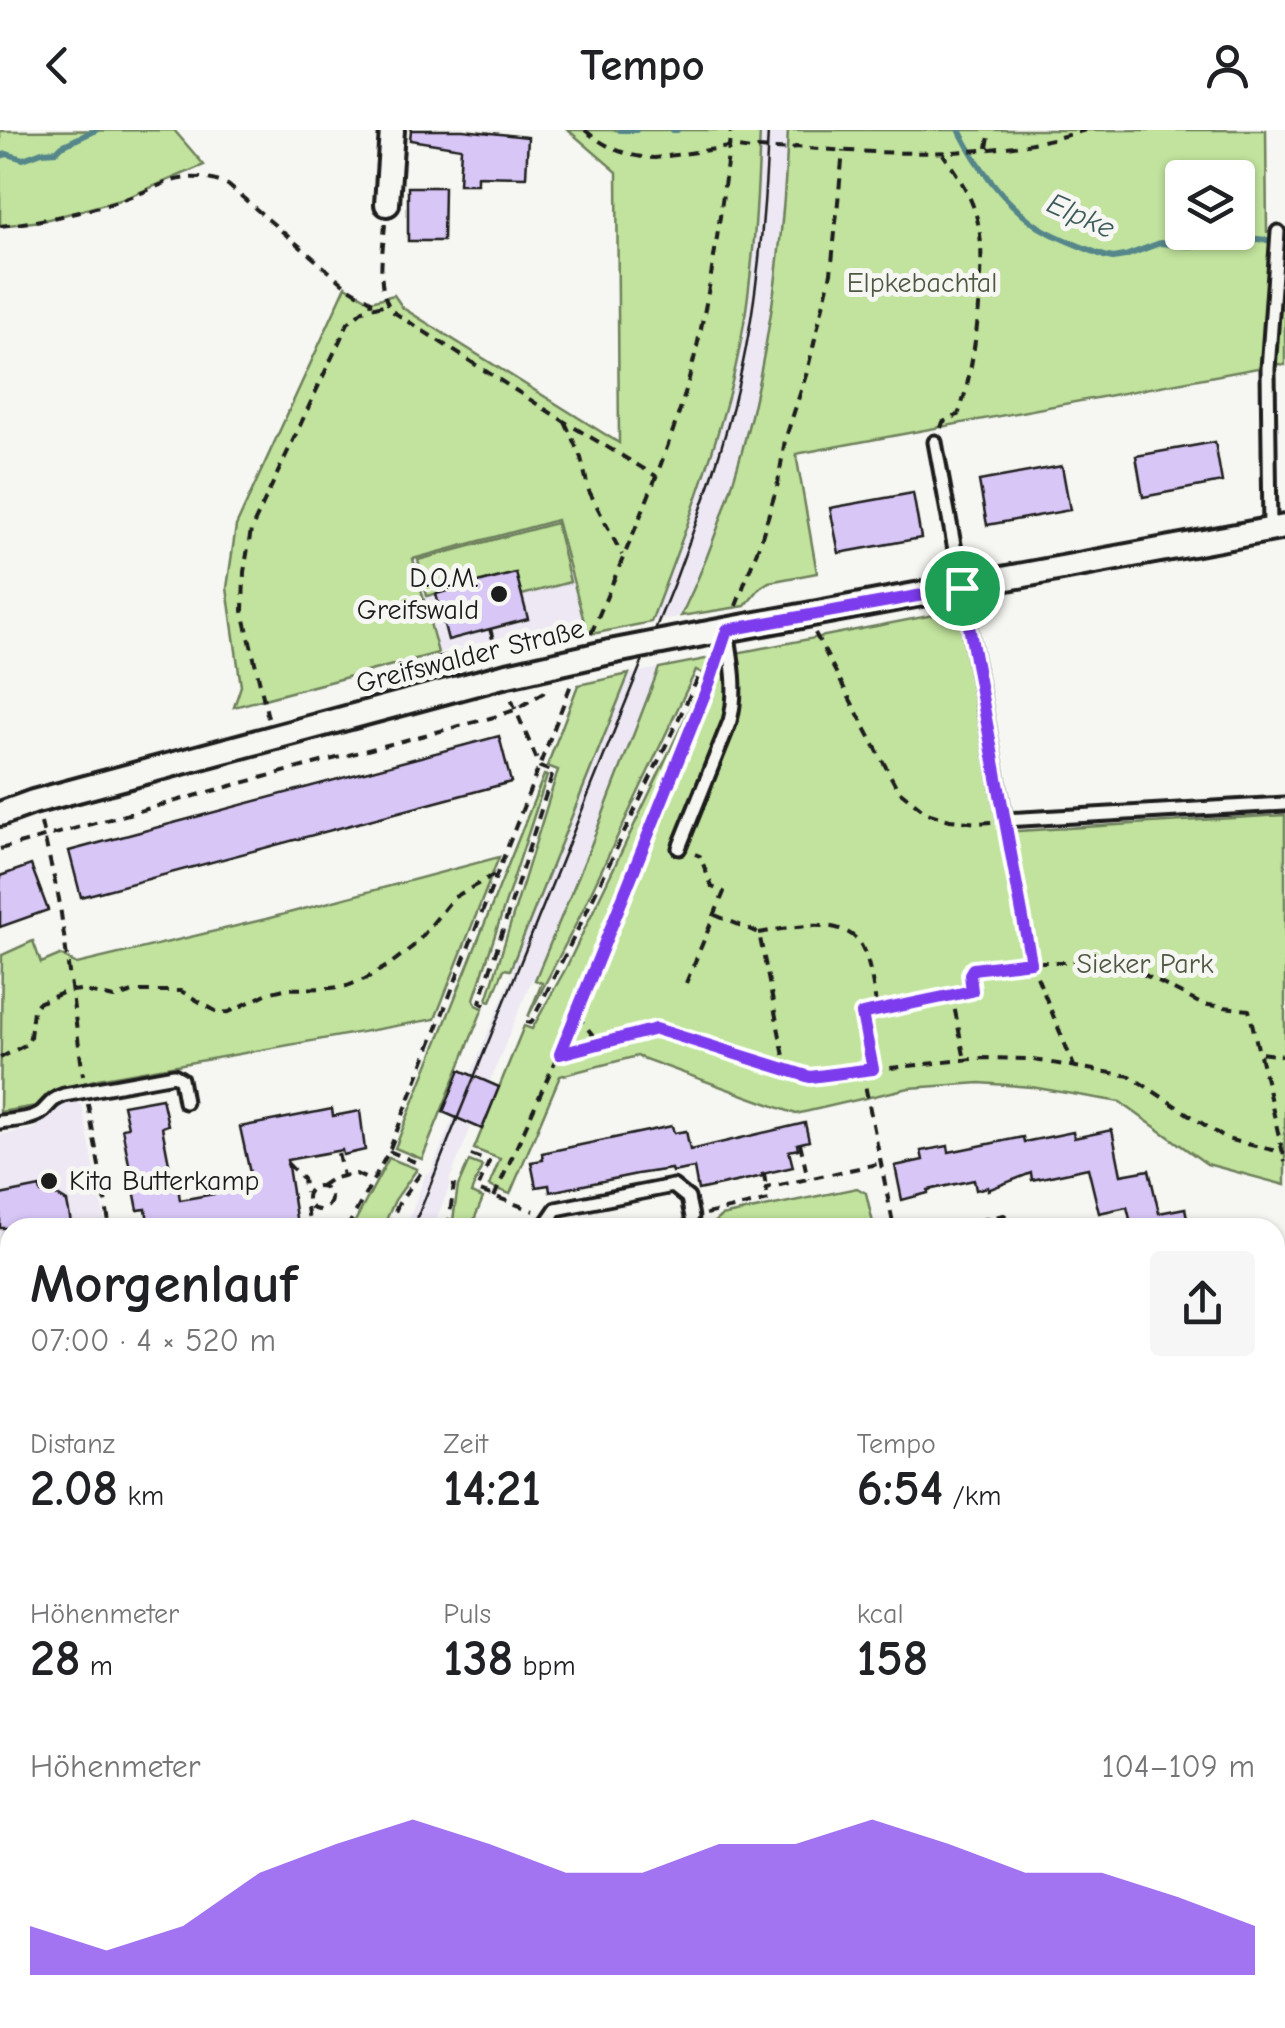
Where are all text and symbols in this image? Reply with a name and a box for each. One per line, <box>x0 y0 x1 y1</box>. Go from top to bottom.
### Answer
icon: back <box>30 38 85 93</box>
icon: person <box>1200 38 1255 93</box>
text: Tempo <box>580 39 705 91</box>
map controls <box>1165 160 1255 250</box>
button: layers <box>1165 160 1255 250</box>
water label: Elpke <box>1042 186 1120 246</box>
park label: Elpkebachtal <box>847 267 997 299</box>
pin <box>920 546 1005 631</box>
icon: arrive <box>935 561 990 616</box>
place label: D.O.M. Greifswald <box>357 562 479 626</box>
marker: D.O.M. Greifswald <box>488 583 510 605</box>
street label: Greifswalder Straße <box>353 612 587 700</box>
park label: Sieker Park <box>1077 948 1214 980</box>
place label: Kita Butterkamp <box>69 1165 260 1197</box>
marker: Kita Butterkamp <box>38 1170 60 1192</box>
button: share <box>1150 1251 1255 1356</box>
text: Morgenlauf <box>30 1252 297 1316</box>
text: 07:00 · 4 × 520 m <box>30 1322 276 1359</box>
text: Distanz <box>30 1428 115 1460</box>
text: Zeit <box>443 1428 488 1460</box>
text: Tempo <box>857 1428 936 1460</box>
text: 2.08 <box>30 1460 118 1518</box>
text: 14:21 <box>443 1460 541 1518</box>
text: 6:54 <box>857 1460 943 1518</box>
text: km <box>118 1480 164 1512</box>
text: /km <box>943 1480 1001 1512</box>
text: Höhenmeter <box>30 1598 179 1630</box>
text: Puls <box>443 1598 491 1630</box>
text: kcal <box>857 1598 904 1630</box>
text: 28 <box>30 1630 81 1688</box>
text: 138 <box>443 1630 513 1688</box>
text: 158 <box>857 1630 928 1688</box>
text: m <box>81 1650 113 1682</box>
text: bpm <box>513 1650 576 1682</box>
text: Höhenmeter <box>30 1748 200 1785</box>
text: 104–109 m <box>1102 1748 1255 1785</box>

